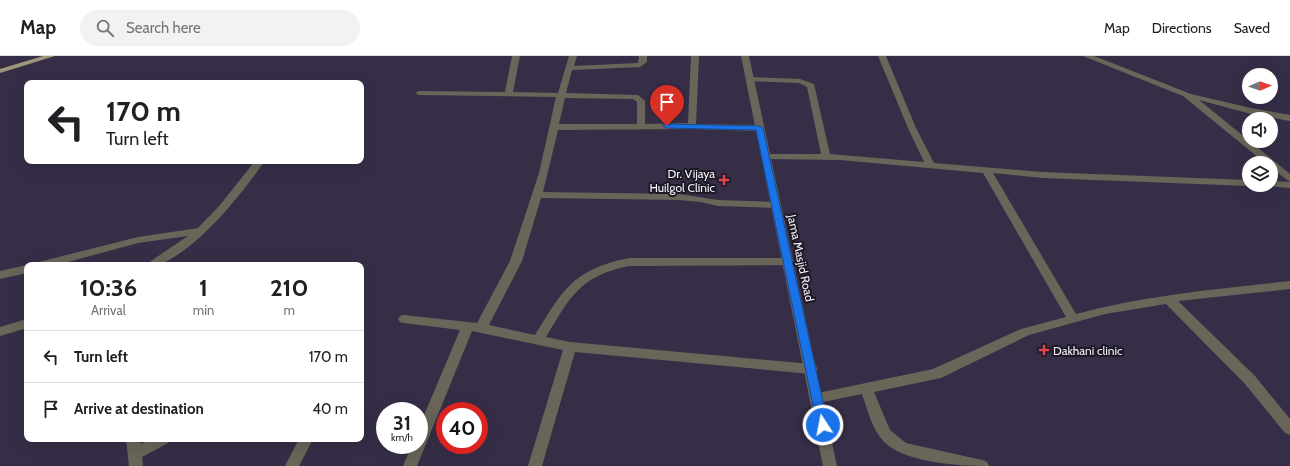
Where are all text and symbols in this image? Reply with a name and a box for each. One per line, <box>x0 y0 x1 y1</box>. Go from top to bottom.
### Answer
search box <box>80 10 360 46</box>
text: Map <box>20 16 56 39</box>
icon: search <box>94 17 116 39</box>
text: Search here <box>126 19 201 37</box>
text: Map <box>1104 19 1130 37</box>
text: Directions <box>1152 19 1212 37</box>
text: Saved <box>1234 19 1270 37</box>
north arrow <box>1242 68 1278 104</box>
map controls <box>1242 68 1278 192</box>
pin <box>650 85 684 126</box>
icon: arrive <box>656 91 678 113</box>
text: 170 m <box>106 94 181 128</box>
icon: left <box>40 96 92 148</box>
button: sound <box>1242 112 1278 148</box>
text: Turn left <box>106 128 169 150</box>
button: layers <box>1242 156 1278 192</box>
place label: Dr. Vijaya Huilgol Clinic <box>649 166 716 195</box>
marker: Dr. Vijaya Huilgol Clinic <box>718 174 730 186</box>
street label: Jama Masjid Road <box>784 212 818 303</box>
text: 10:36 <box>80 273 137 302</box>
text: 1 <box>199 273 208 302</box>
text: 210 <box>270 273 308 302</box>
text: Arrival <box>91 302 126 318</box>
text: min <box>193 302 214 318</box>
text: m <box>283 302 295 318</box>
place label: Dakhani clinic <box>1053 343 1123 358</box>
marker: Dakhani clinic <box>1038 344 1050 356</box>
icon: left <box>40 346 62 368</box>
text: Turn left <box>74 348 128 366</box>
text: 170 m <box>309 348 348 366</box>
icon: arrive <box>40 398 62 420</box>
text: Arrive at destination <box>74 400 204 418</box>
text: 40 m <box>312 400 348 418</box>
speed limit sign: 40 <box>436 402 488 454</box>
position arrow <box>802 404 844 446</box>
text: 31 <box>393 411 411 435</box>
text: km/h <box>391 431 413 444</box>

